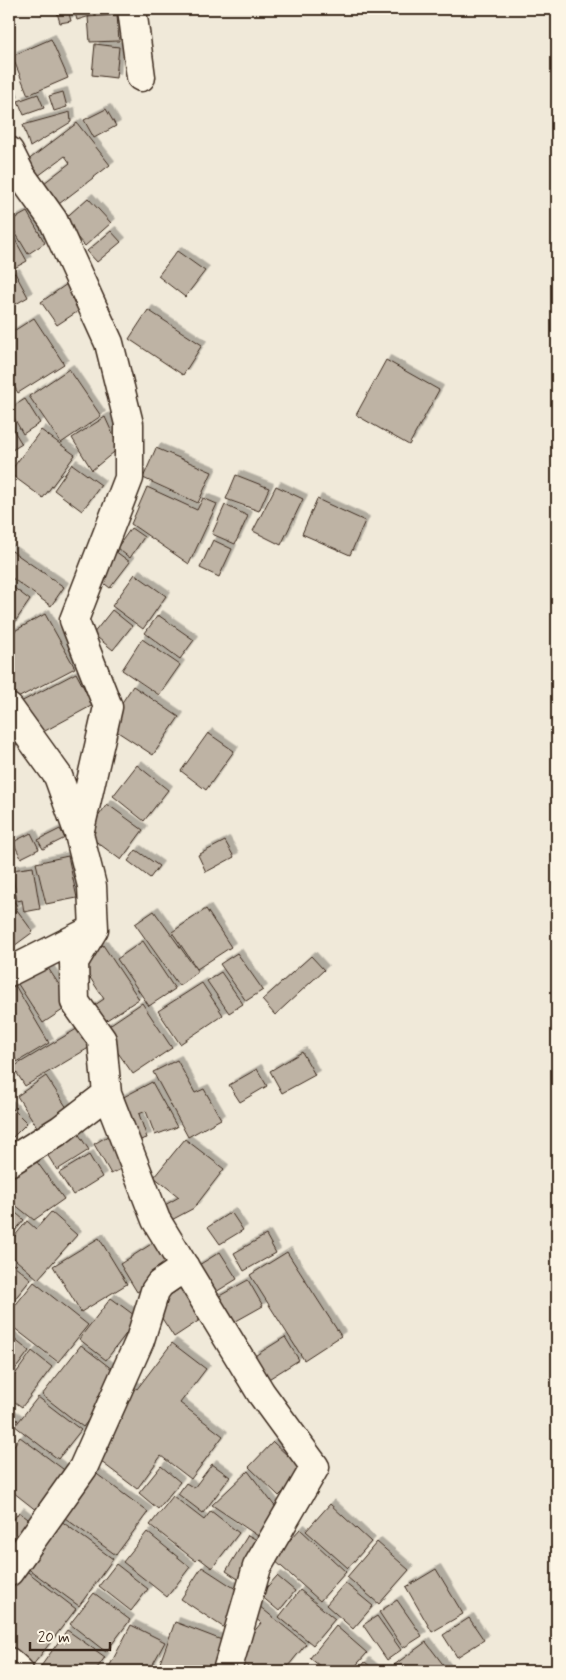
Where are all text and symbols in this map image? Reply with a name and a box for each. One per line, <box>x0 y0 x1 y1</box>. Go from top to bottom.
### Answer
scale bar <box>30 1620 110 1652</box>
text: 20 m <box>38 1628 70 1648</box>

